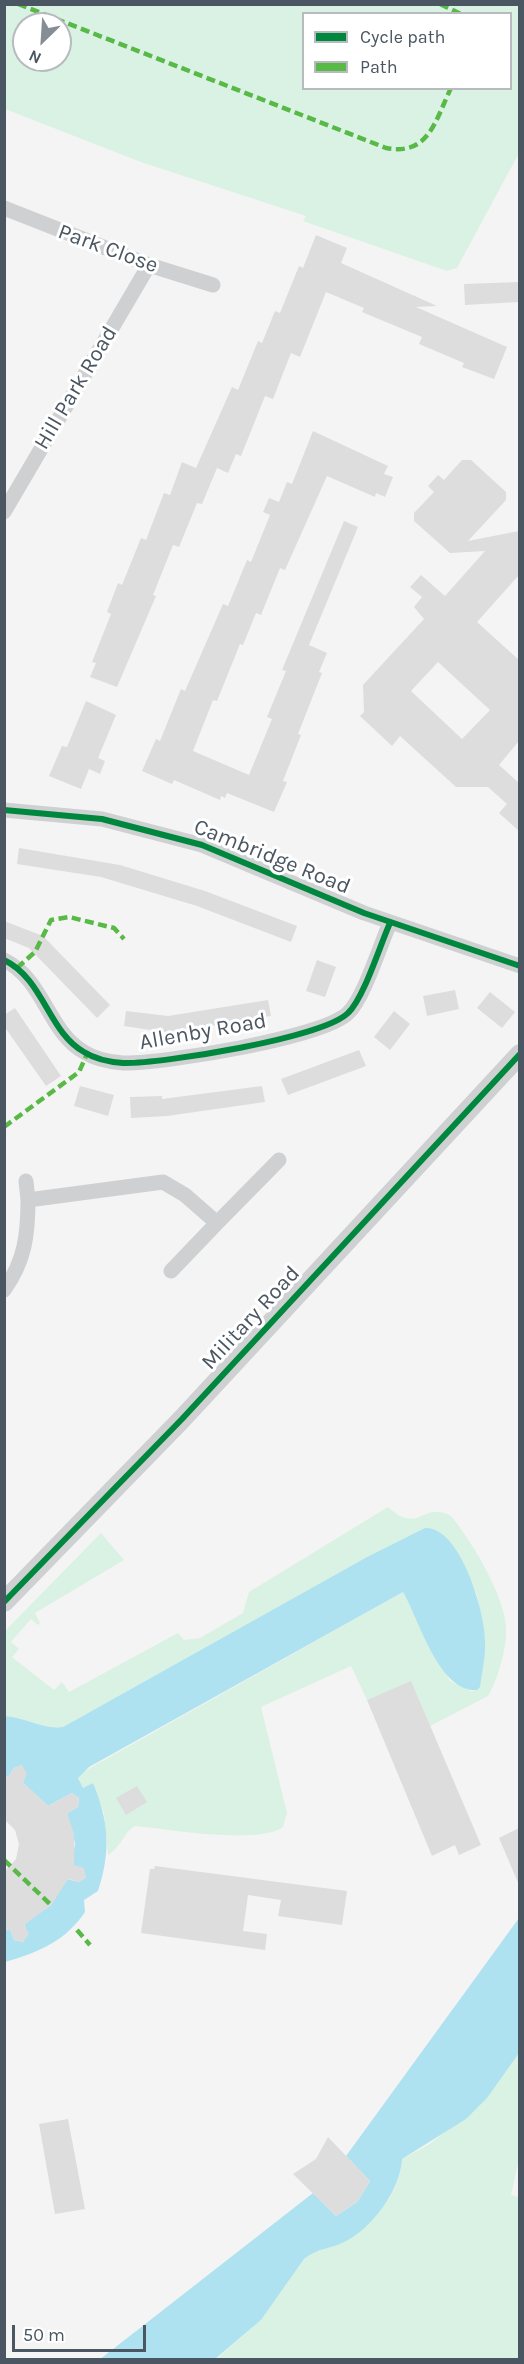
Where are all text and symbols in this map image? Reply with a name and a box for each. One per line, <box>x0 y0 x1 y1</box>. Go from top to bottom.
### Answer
north arrow <box>12 12 72 72</box>
legend <box>302 12 512 90</box>
text: Cycle path <box>360 26 445 48</box>
text: N <box>26 46 44 68</box>
text: Path <box>360 56 398 78</box>
street label: Park Close <box>54 219 162 279</box>
street label: Hill Park Road <box>29 321 123 455</box>
street label: Cambridge Road <box>190 814 354 900</box>
street label: Allenby Road <box>137 1008 269 1056</box>
street label: Military Road <box>196 1261 306 1375</box>
scale bar <box>15 2313 148 2351</box>
text: 50 m <box>23 2324 65 2346</box>

